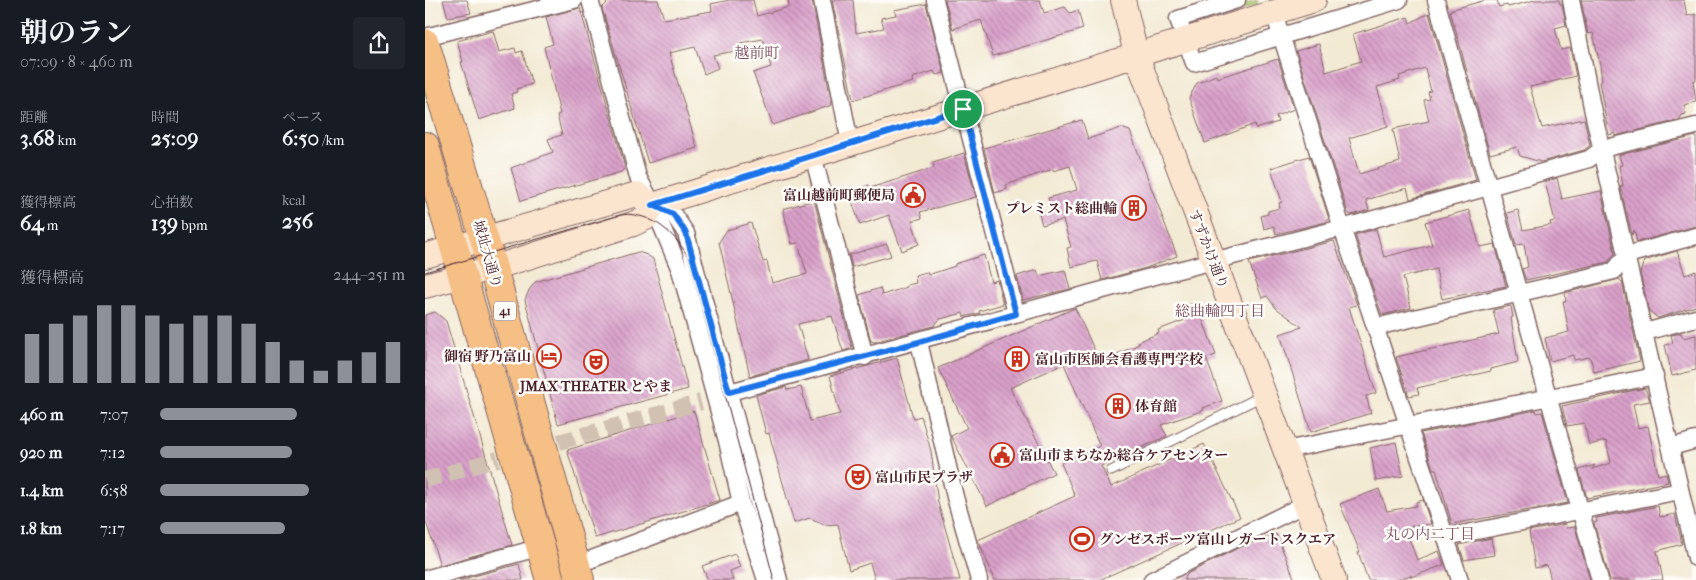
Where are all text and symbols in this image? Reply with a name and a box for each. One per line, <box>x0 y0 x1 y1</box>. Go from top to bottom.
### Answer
text: 朝のラン <box>20 16 132 49</box>
button: share <box>353 17 405 69</box>
district label: 越前町 <box>734 44 780 62</box>
text: 07:09 · 8 × 460 m <box>20 52 133 71</box>
pin <box>942 88 984 130</box>
icon: arrive <box>949 95 977 123</box>
text: 距離 <box>20 109 48 126</box>
text: 時間 <box>151 109 179 126</box>
text: ペース <box>282 109 323 126</box>
text: 3.68 <box>20 126 55 150</box>
text: 25:09 <box>151 126 199 150</box>
text: 6:50 <box>282 126 319 150</box>
text: km <box>55 132 76 149</box>
text: /km <box>319 132 344 149</box>
public building icon: 富山越前町郵便局 <box>900 182 926 208</box>
place label: 富山越前町郵便局 <box>783 187 895 204</box>
text: kcal <box>282 192 306 209</box>
text: 獲得標高 <box>20 194 76 211</box>
text: 心拍数 <box>151 194 193 211</box>
building icon: プレミスト総曲輪 <box>1121 195 1147 221</box>
place label: プレミスト総曲輪 <box>1006 200 1117 217</box>
street label: すずかけ通り <box>1186 207 1232 292</box>
text: 256 <box>282 209 313 233</box>
text: 64 <box>20 211 44 235</box>
text: 139 <box>151 211 178 235</box>
text: m <box>44 217 58 234</box>
text: bpm <box>178 217 208 234</box>
street label: 城址大通り <box>470 218 505 290</box>
text: 244–251 m <box>333 265 405 284</box>
text: 獲得標高 <box>20 268 84 287</box>
road number: 41 <box>494 302 516 321</box>
district label: 総曲輪四丁目 <box>1175 302 1265 320</box>
hotel icon: 御宿 野乃富山 <box>536 343 562 369</box>
building icon: 富山市医師会看護専門学校 <box>1004 346 1030 372</box>
place label: 御宿 野乃富山 <box>444 348 531 365</box>
theatre icon: JMAX THEATER とやま <box>583 349 609 375</box>
place label: 富山市医師会看護専門学校 <box>1035 351 1203 368</box>
place label: JMAX THEATER とやま <box>518 378 672 395</box>
building icon: 体育館 <box>1105 393 1131 419</box>
place label: 体育館 <box>1135 398 1177 415</box>
text: 460 m <box>20 405 64 424</box>
text: 7:07 <box>100 405 128 424</box>
public building icon: 富山市まちなか総合ケアセンター <box>989 442 1015 468</box>
text: 920 m <box>20 443 62 462</box>
text: 7:12 <box>100 443 126 462</box>
place label: 富山市まちなか総合ケアセンター <box>1019 447 1228 464</box>
theatre icon: 富山市民プラザ <box>845 464 871 490</box>
place label: 富山市民プラザ <box>875 469 973 486</box>
text: 1.4 km <box>20 481 64 500</box>
text: 6:58 <box>100 481 128 500</box>
text: 1.8 km <box>20 519 62 538</box>
text: 7:17 <box>100 519 125 538</box>
district label: 丸の内二丁目 <box>1385 525 1475 543</box>
sports icon: グンゼスポーツ富山レガートスクエア <box>1069 526 1095 552</box>
place label: グンゼスポーツ富山レガートスクエア <box>1099 531 1336 548</box>

